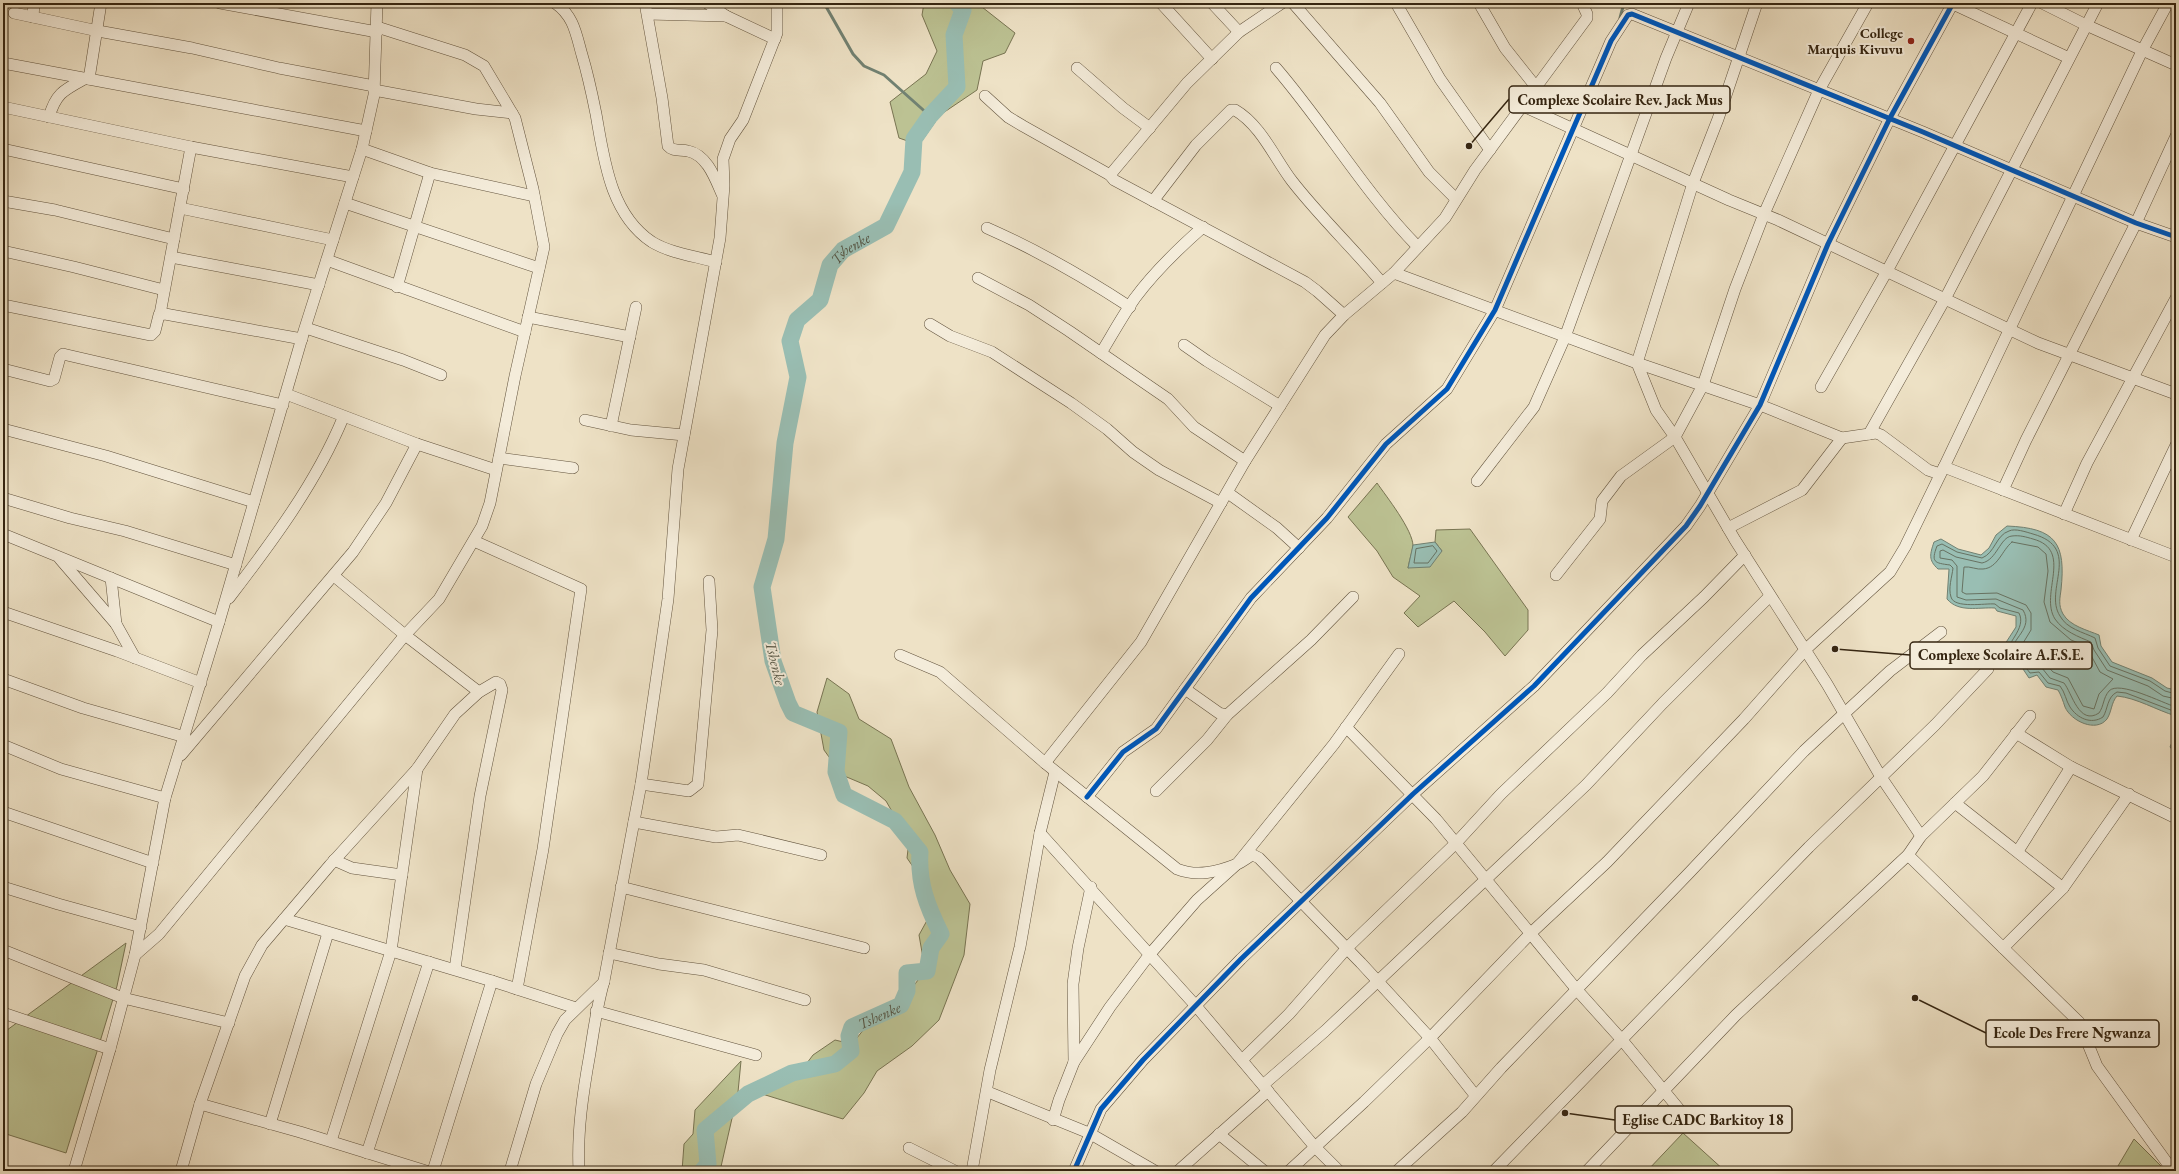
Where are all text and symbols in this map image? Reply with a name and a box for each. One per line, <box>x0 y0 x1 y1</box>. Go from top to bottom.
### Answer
place label: College Marquis Kivuvu <box>1807 24 1903 58</box>
marker: College Marquis Kivuvu <box>1906 36 1916 46</box>
callout: Complexe Scolaire Rev. Jack Mus <box>1509 86 1730 113</box>
text: Complexe Scolaire Rev. Jack Mus <box>1517 90 1723 109</box>
water label: Tshenke <box>826 227 874 268</box>
water label: Tshenke <box>761 639 791 688</box>
callout: Complexe Scolaire A.F.S.E. <box>1910 642 2092 669</box>
text: Complexe Scolaire A.F.S.E. <box>1918 645 2084 664</box>
water label: Tshenke <box>855 997 904 1033</box>
callout: Ecole Des Frere Ngwanza <box>1986 1020 2159 1047</box>
text: Ecole Des Frere Ngwanza <box>1993 1023 2151 1042</box>
callout: Eglise CADC Barkitoy 18 <box>1615 1106 1792 1133</box>
text: Eglise CADC Barkitoy 18 <box>1622 1110 1784 1129</box>

